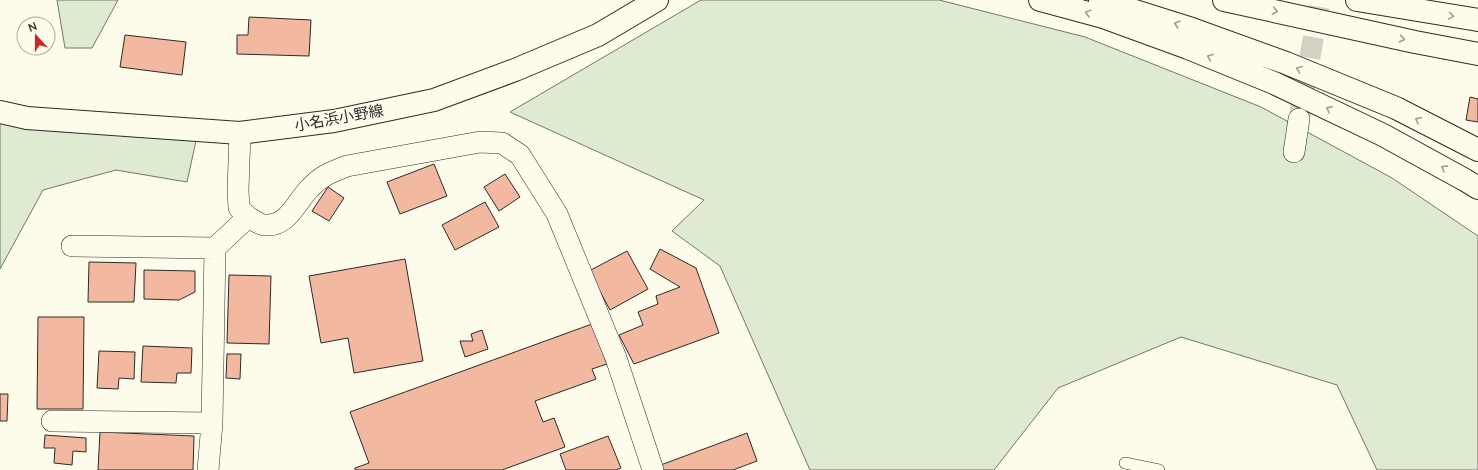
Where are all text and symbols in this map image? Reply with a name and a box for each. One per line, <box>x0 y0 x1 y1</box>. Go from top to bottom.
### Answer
one-way arrow <box>1272 7 1278 15</box>
one-way arrow <box>1084 9 1091 18</box>
one-way arrow <box>1448 11 1454 20</box>
north arrow <box>16 16 56 56</box>
text: N <box>26 19 39 35</box>
one-way arrow <box>1173 21 1180 29</box>
one-way arrow <box>1399 35 1405 43</box>
one-way arrow <box>1206 53 1213 61</box>
one-way arrow <box>1295 65 1302 73</box>
street label: 小名浜小野線 <box>293 100 385 135</box>
one-way arrow <box>1325 106 1333 114</box>
one-way arrow <box>1415 117 1423 124</box>
one-way arrow <box>1441 166 1449 173</box>

